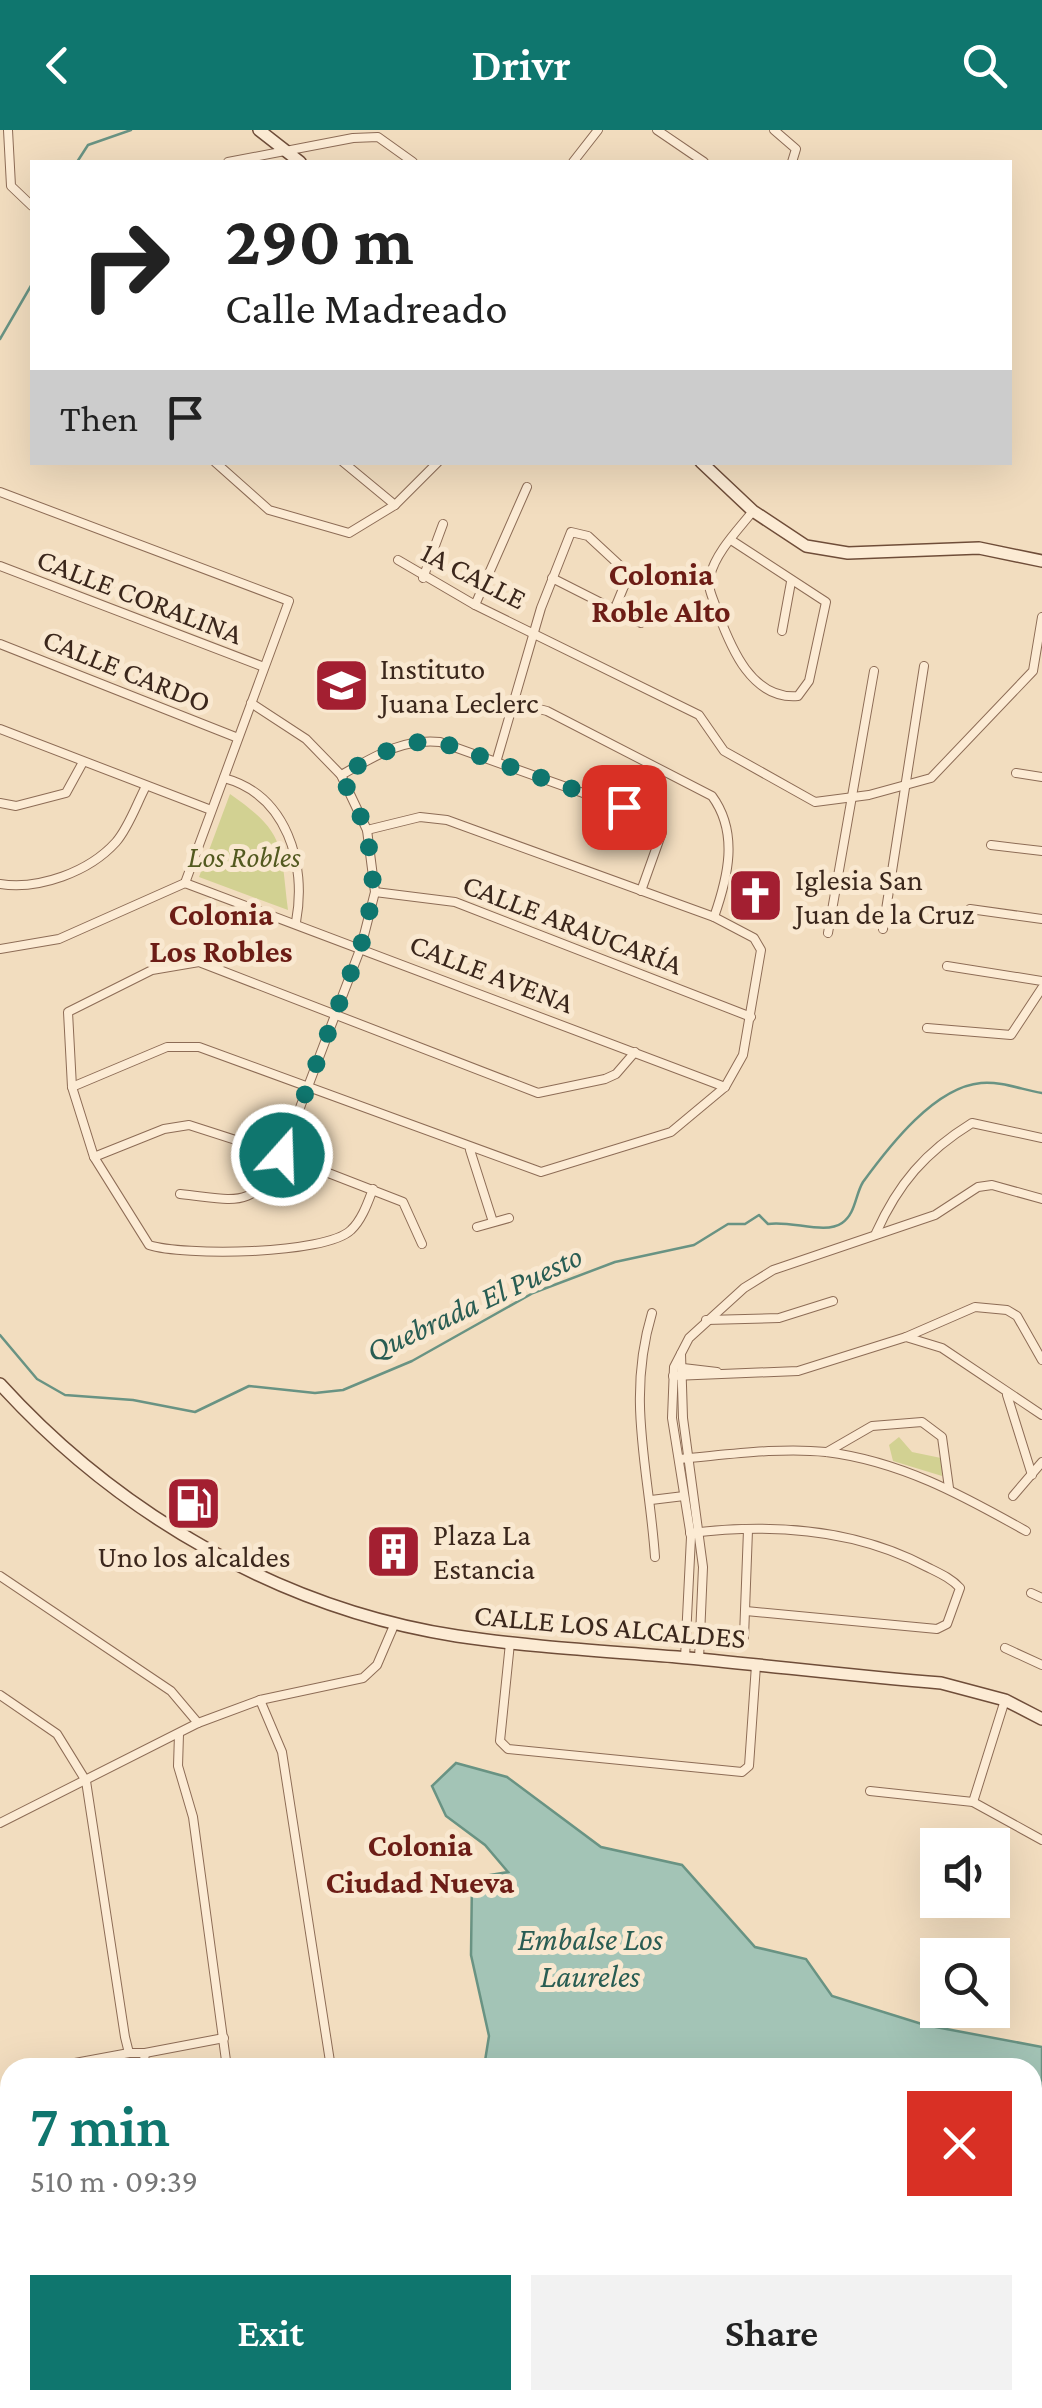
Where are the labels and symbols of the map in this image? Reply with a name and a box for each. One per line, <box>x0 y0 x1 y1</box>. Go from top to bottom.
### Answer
street label: 1A CALLE <box>416 535 532 615</box>
street label: CALLE CORALINA <box>33 542 248 651</box>
district label: Colonia Roble Alto <box>591 556 731 629</box>
street label: CALLE CARDO <box>39 621 215 719</box>
place label: Instituto Juana Leclerc <box>377 652 539 719</box>
school or university icon: Instituto Juana Leclerc <box>311 655 371 715</box>
pin <box>582 765 667 850</box>
park label: Los Robles <box>188 840 301 873</box>
place label: Iglesia San Juan de la Cruz <box>792 863 975 930</box>
church icon: Iglesia San Juan de la Cruz <box>726 866 786 926</box>
street label: CALLE ARAUCARÍA <box>459 867 688 981</box>
district label: Colonia Los Robles <box>149 896 293 969</box>
street label: CALLE AVENA <box>405 927 579 1020</box>
position arrow <box>230 1103 334 1207</box>
water label: Quebrada El Puesto <box>360 1237 588 1369</box>
fuel station icon: Uno los alcaldes <box>164 1474 224 1534</box>
place label: Plaza La Estancia <box>433 1518 535 1585</box>
building icon: Plaza La Estancia <box>364 1521 424 1581</box>
place label: Uno los alcaldes <box>98 1540 290 1573</box>
street label: CALLE LOS ALCALDES <box>473 1598 747 1654</box>
district label: Colonia Ciudad Nueva <box>326 1827 515 1900</box>
water label: Embalse Los Laureles <box>517 1921 663 1994</box>

